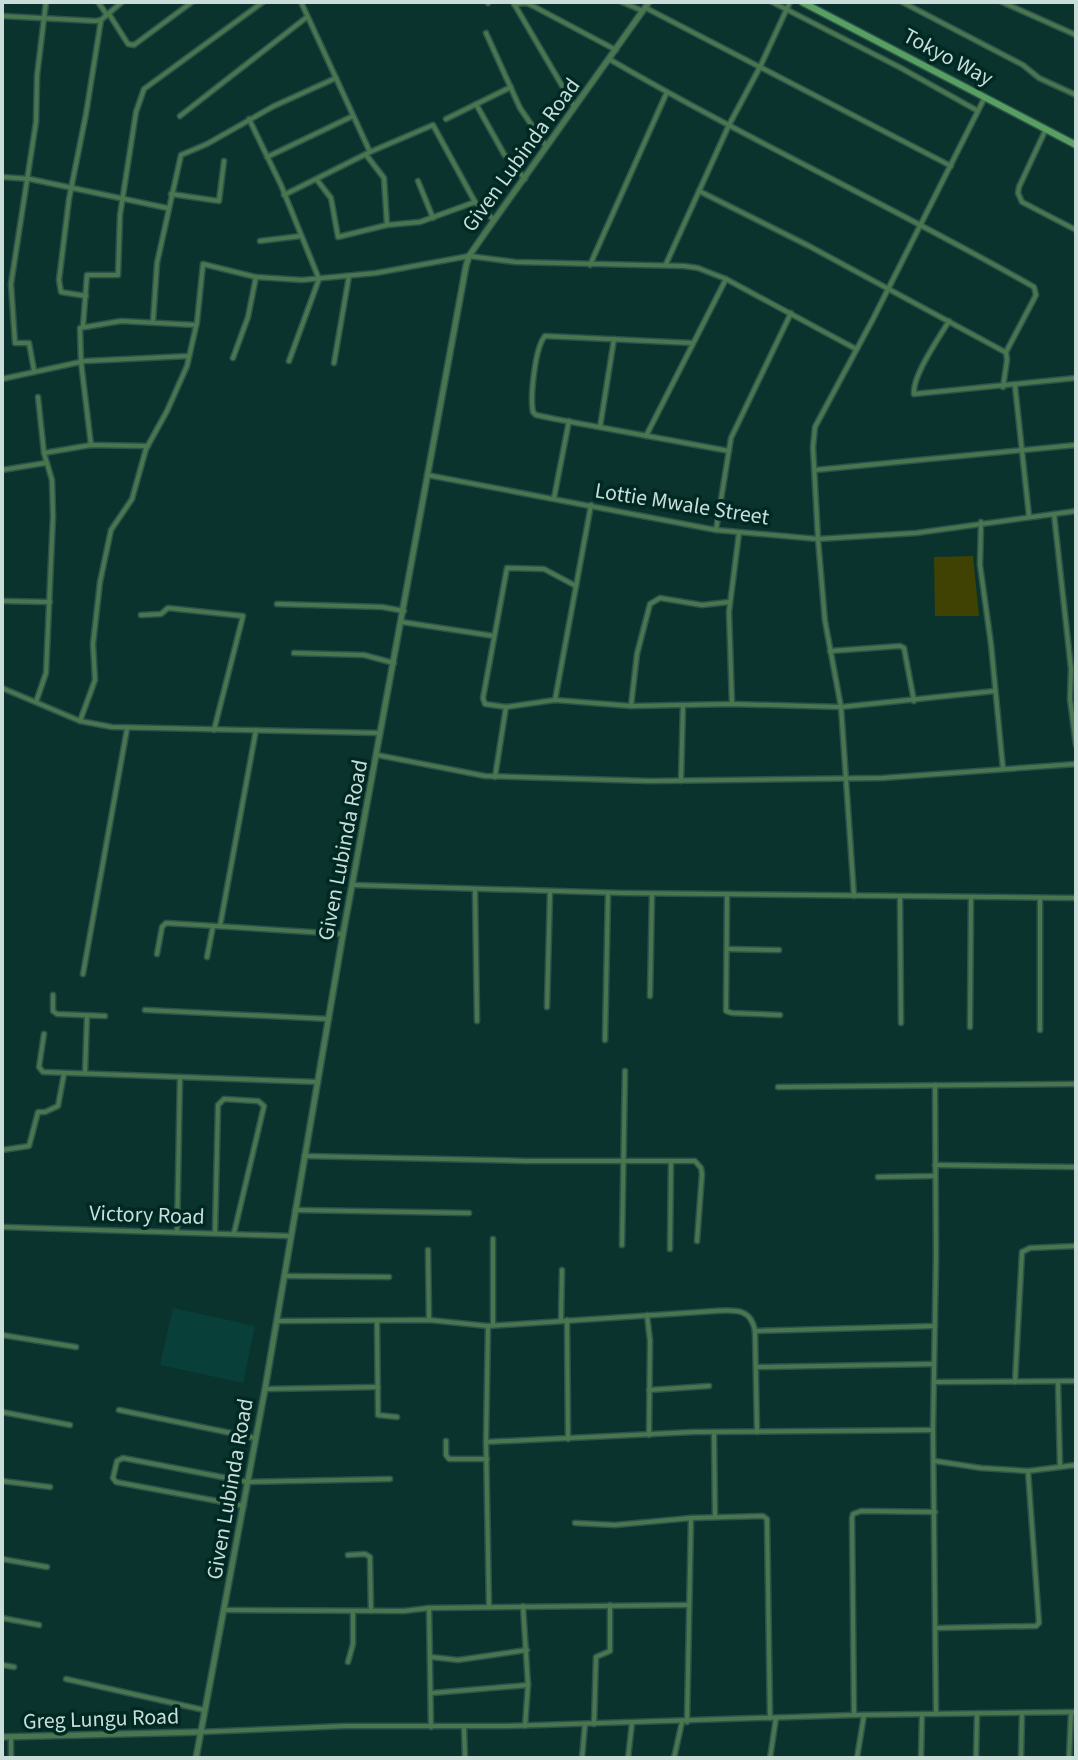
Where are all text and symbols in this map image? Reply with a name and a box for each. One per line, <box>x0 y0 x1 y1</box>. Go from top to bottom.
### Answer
street label: Tokyo Way <box>897 20 999 94</box>
street label: Given Lubinda Road <box>454 71 588 239</box>
street label: Lottie Mwale Street <box>593 474 772 534</box>
street label: Given Lubinda Road <box>310 757 376 943</box>
street label: Victory Road <box>89 1197 205 1233</box>
street label: Given Lubinda Road <box>198 1396 262 1582</box>
street label: Greg Lungu Road <box>22 1700 180 1738</box>

